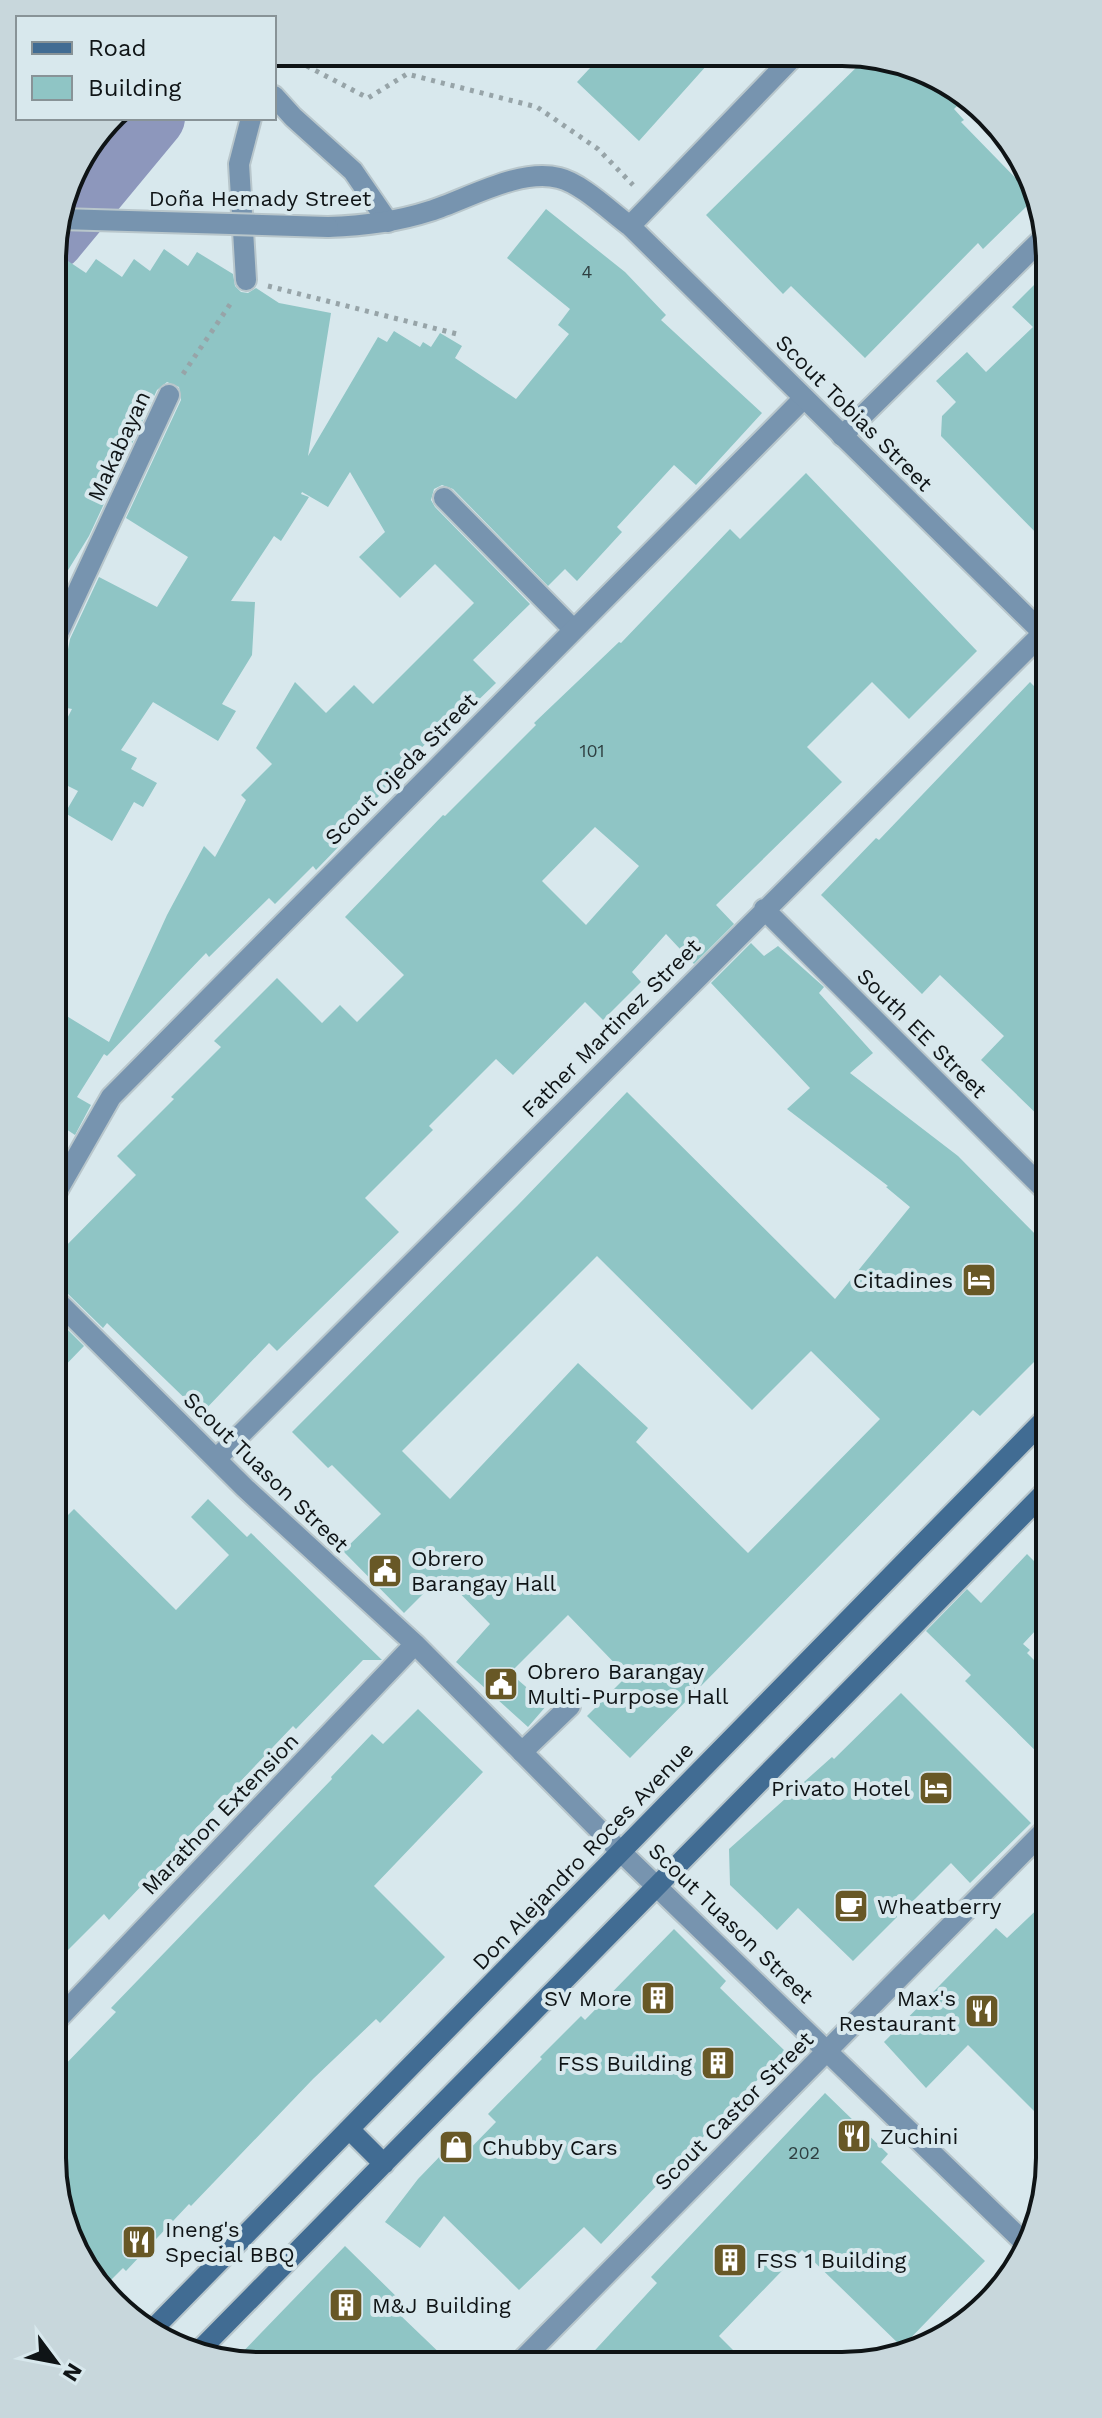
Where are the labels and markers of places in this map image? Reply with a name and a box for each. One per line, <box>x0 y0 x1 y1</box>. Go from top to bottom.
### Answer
hotel icon: Citadines <box>960 1261 998 1299</box>
place label: Citadines <box>853 1268 953 1293</box>
place label: Obrero Barangay Hall <box>411 1546 557 1596</box>
public building icon: Obrero Barangay Hall <box>366 1552 404 1590</box>
place label: Obrero Barangay Multi-Purpose Hall <box>527 1659 729 1709</box>
public building icon: Obrero Barangay Multi-Purpose Hall <box>482 1665 520 1703</box>
hotel icon: Privato Hotel <box>917 1769 955 1807</box>
place label: Privato Hotel <box>771 1776 910 1801</box>
cafe icon: Wheatberry <box>832 1887 870 1925</box>
place label: Wheatberry <box>877 1894 1002 1919</box>
building icon: SV More <box>639 1979 677 2017</box>
place label: SV More <box>544 1986 632 2011</box>
place label: Max's Restaurant <box>838 1986 956 2036</box>
restaurant icon: Max's Restaurant <box>963 1992 1001 2030</box>
building icon: FSS Building <box>699 2044 737 2082</box>
place label: FSS Building <box>557 2051 692 2076</box>
restaurant icon: Zuchini <box>835 2117 873 2155</box>
place label: Zuchini <box>880 2124 958 2149</box>
shop icon: Chubby Cars <box>437 2128 475 2166</box>
place label: Chubby Cars <box>482 2135 618 2160</box>
place label: Ineng's Special BBQ <box>165 2217 295 2267</box>
restaurant icon: Ineng's Special BBQ <box>120 2223 158 2261</box>
building icon: FSS 1 Building <box>711 2241 749 2279</box>
place label: FSS 1 Building <box>756 2248 907 2273</box>
building icon: M&J Building <box>327 2286 365 2324</box>
place label: M&J Building <box>372 2293 511 2318</box>

